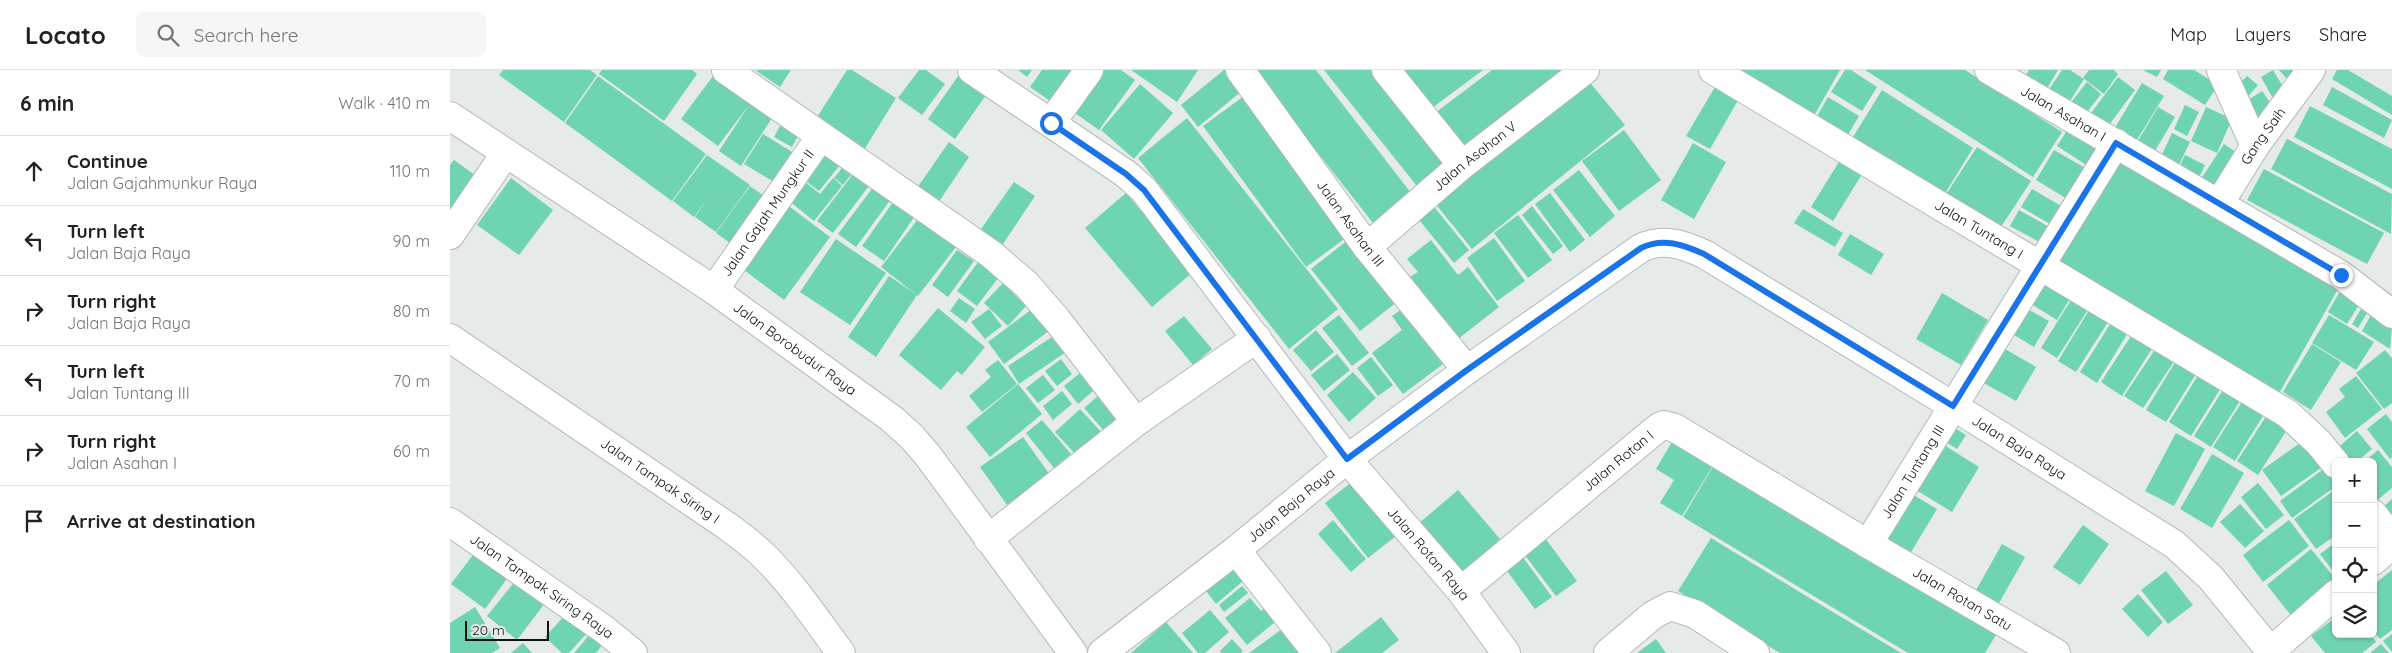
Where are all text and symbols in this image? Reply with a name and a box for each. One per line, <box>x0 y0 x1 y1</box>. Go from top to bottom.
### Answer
search box <box>136 12 486 57</box>
text: Locato <box>25 20 106 50</box>
icon: search <box>154 21 182 49</box>
text: Search here <box>194 23 299 47</box>
text: Map <box>2170 23 2207 46</box>
text: Layers <box>2235 23 2291 46</box>
text: Share <box>2319 23 2367 46</box>
street label: Jalan Asahan I <box>2017 81 2109 145</box>
text: 6 min <box>20 90 74 116</box>
text: Walk · 410 m <box>338 93 430 113</box>
street label: Gang Saih <box>2237 104 2289 168</box>
route start <box>1040 112 1063 135</box>
street label: Jalan Asahan V <box>1429 117 1520 195</box>
street label: Jalan Gajah Mungkur II <box>717 146 818 280</box>
text: Continue <box>67 149 148 173</box>
icon: ahead <box>20 157 48 185</box>
text: 110 m <box>390 161 430 181</box>
text: Jalan Gajahmunkur Raya <box>67 173 257 193</box>
street label: Jalan Asahan III <box>1313 176 1388 270</box>
street label: Jalan Tuntang I <box>1931 196 2027 263</box>
text: Turn left <box>67 219 145 243</box>
icon: left <box>20 227 48 255</box>
text: 90 m <box>393 231 430 251</box>
text: Jalan Baja Raya <box>67 243 191 263</box>
route end <box>2330 264 2353 287</box>
text: Turn right <box>67 289 156 313</box>
icon: right <box>20 297 48 325</box>
street label: Jalan Borobudur Raya <box>730 298 860 399</box>
text: 80 m <box>393 301 430 321</box>
text: Jalan Baja Raya <box>67 313 191 333</box>
text: Turn left <box>67 359 145 383</box>
icon: left <box>20 367 48 395</box>
text: 70 m <box>393 371 430 391</box>
text: Jalan Tuntang III <box>67 383 190 403</box>
street label: Jalan Baja Raya <box>1969 411 2070 484</box>
street label: Jalan Tuntang III <box>1877 421 1949 522</box>
street label: Jalan Rotan I <box>1579 426 1657 495</box>
text: Turn right <box>67 429 156 453</box>
street label: Jalan Tampak Siring I <box>597 434 723 527</box>
icon: right <box>20 437 48 465</box>
text: 60 m <box>393 441 430 461</box>
text: Jalan Asahan I <box>67 453 177 473</box>
map controls <box>2332 458 2377 638</box>
button: + <box>2332 458 2377 503</box>
street label: Jalan Baja Raya <box>1243 464 1338 546</box>
street label: Jalan Rotan Raya <box>1384 503 1474 604</box>
button: − <box>2332 503 2377 548</box>
icon: arrive <box>20 507 48 535</box>
text: Arrive at destination <box>67 509 256 533</box>
street label: Jalan Tampak Siring Raya <box>467 530 617 642</box>
button: locate <box>2332 548 2377 593</box>
street label: Jalan Rotan Satu <box>1909 563 2015 635</box>
button: layers <box>2332 593 2377 638</box>
scale bar <box>465 618 549 641</box>
text: 20 m <box>472 621 505 639</box>

